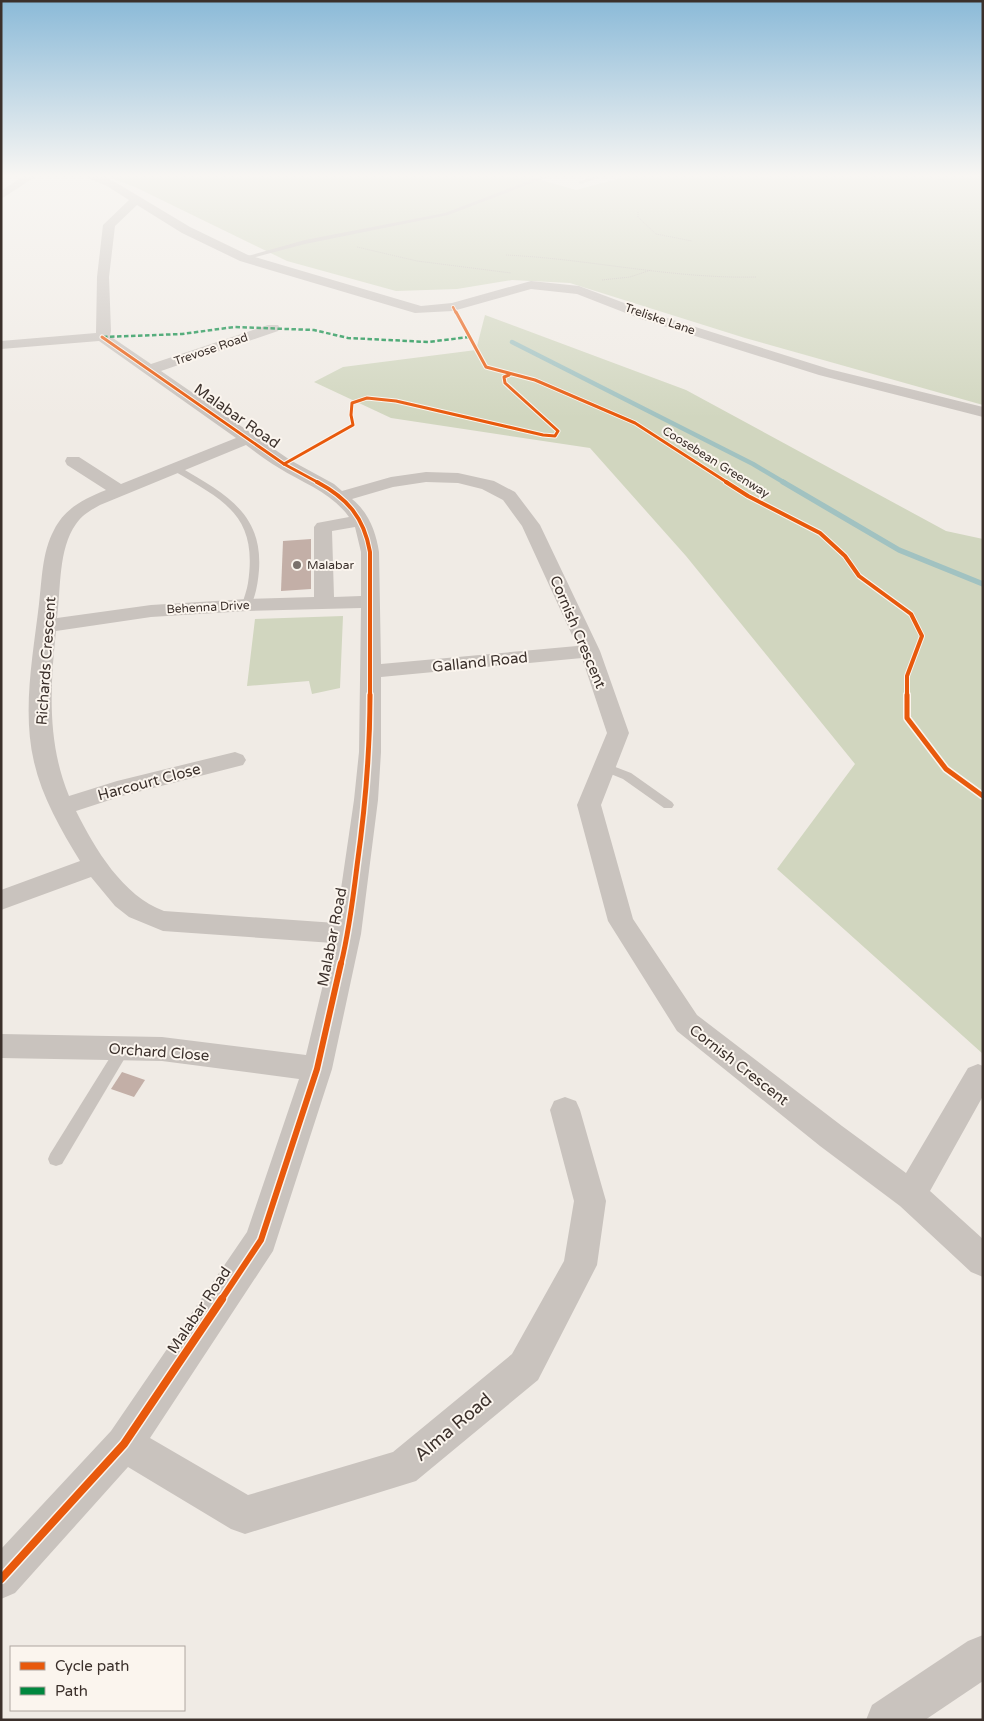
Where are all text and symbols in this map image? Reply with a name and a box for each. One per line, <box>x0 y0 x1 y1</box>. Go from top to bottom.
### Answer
street label: Treliske Lane <box>623 300 697 338</box>
street label: Trevose Road <box>172 330 250 368</box>
street label: Malabar Road <box>191 380 283 452</box>
street label: Coosebean Greenway <box>660 423 773 501</box>
place label: Malabar <box>307 558 354 572</box>
marker: Malabar <box>291 559 303 571</box>
street label: Cornish Crescent <box>546 573 610 691</box>
street label: Richards Crescent <box>33 596 59 726</box>
street label: Behenna Drive <box>166 598 250 616</box>
street label: Galland Road <box>431 648 529 676</box>
street label: Harcourt Close <box>96 760 202 804</box>
street label: Malabar Road <box>314 886 350 988</box>
street label: Cornish Crescent <box>686 1021 792 1109</box>
street label: Orchard Close <box>108 1039 210 1065</box>
street label: Malabar Road <box>163 1263 235 1357</box>
street label: Alma Road <box>410 1388 496 1466</box>
legend <box>10 1646 185 1711</box>
text: Cycle path <box>55 1657 129 1675</box>
text: Path <box>55 1682 88 1700</box>

